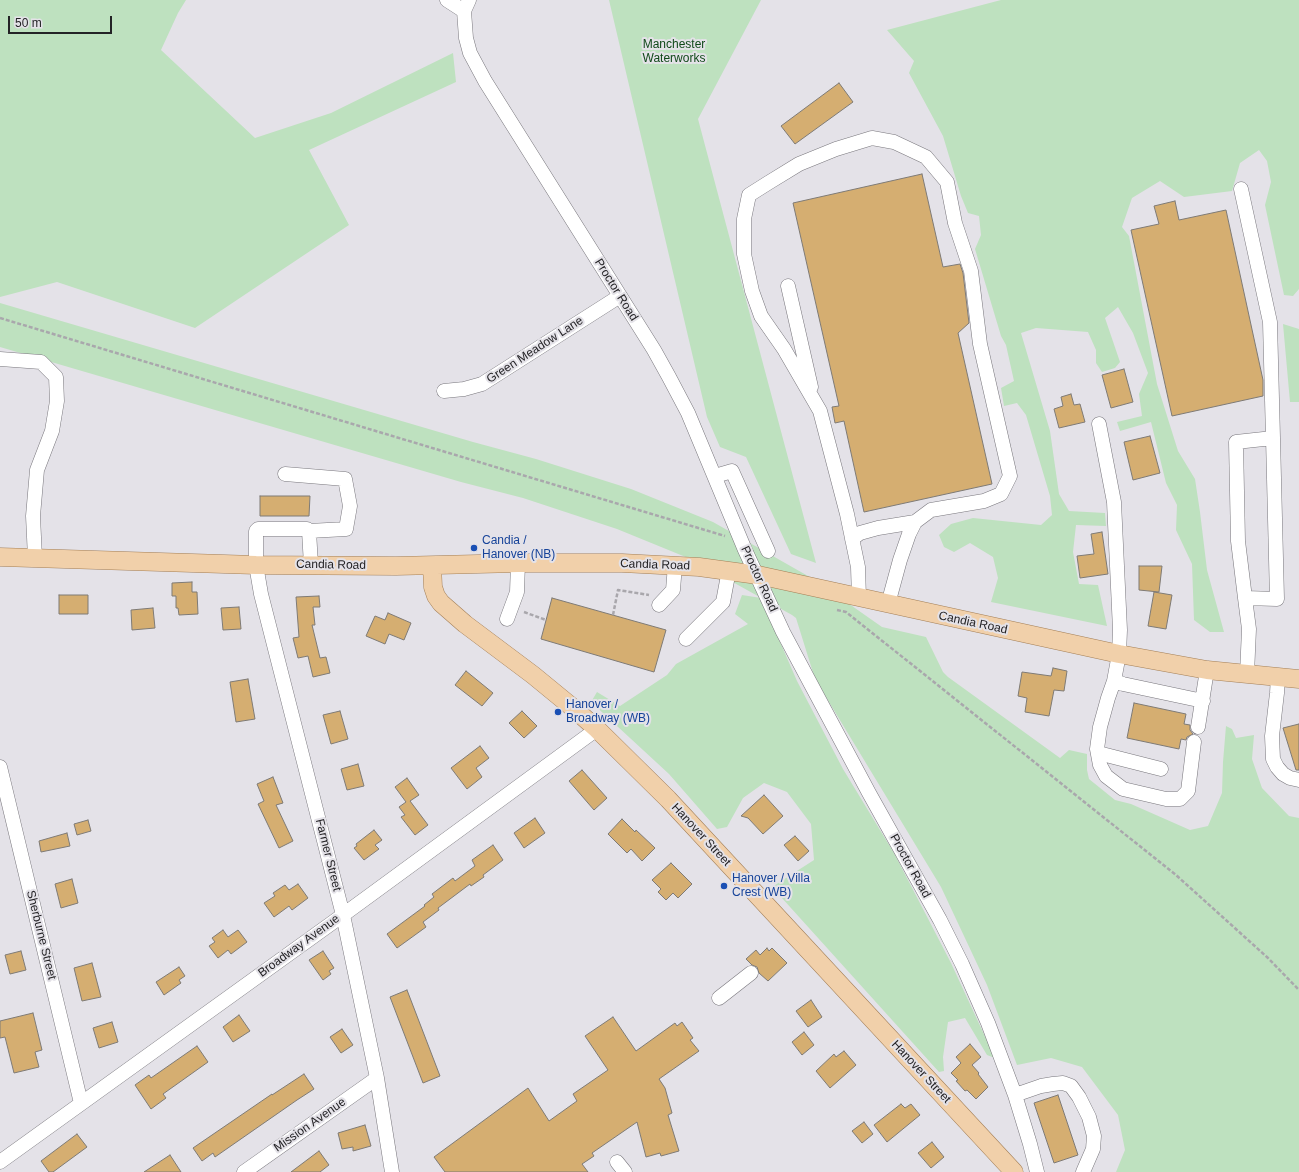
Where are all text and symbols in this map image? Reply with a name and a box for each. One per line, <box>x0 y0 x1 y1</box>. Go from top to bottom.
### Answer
scale bar <box>10 8 114 34</box>
text: 50 m <box>15 16 42 30</box>
park label: Manchester Waterworks <box>643 38 705 66</box>
street label: Proctor Road <box>591 256 641 324</box>
street label: Green Meadow Lane <box>484 313 586 387</box>
place label: Candia / Hanover (NB) <box>482 534 555 562</box>
marker: Candia / Hanover (NB) <box>469 543 479 553</box>
street label: Proctor Road <box>738 544 780 614</box>
street label: Candia Road <box>296 557 366 573</box>
street label: Candia Road <box>620 557 690 573</box>
street label: Candia Road <box>937 609 1009 637</box>
place label: Hanover / Broadway (WB) <box>566 698 650 726</box>
marker: Hanover / Broadway (WB) <box>553 707 563 717</box>
street label: Hanover Street <box>668 801 734 869</box>
street label: Farmer Street <box>312 817 344 893</box>
street label: Proctor Road <box>887 832 933 900</box>
place label: Hanover / Villa Crest (WB) <box>732 872 810 900</box>
marker: Hanover / Villa Crest (WB) <box>719 881 729 891</box>
street label: Sherburne Street <box>23 889 59 981</box>
street label: Broadway Avenue <box>255 912 343 980</box>
street label: Hanover Street <box>888 1038 954 1106</box>
street label: Mission Avenue <box>271 1095 349 1155</box>

